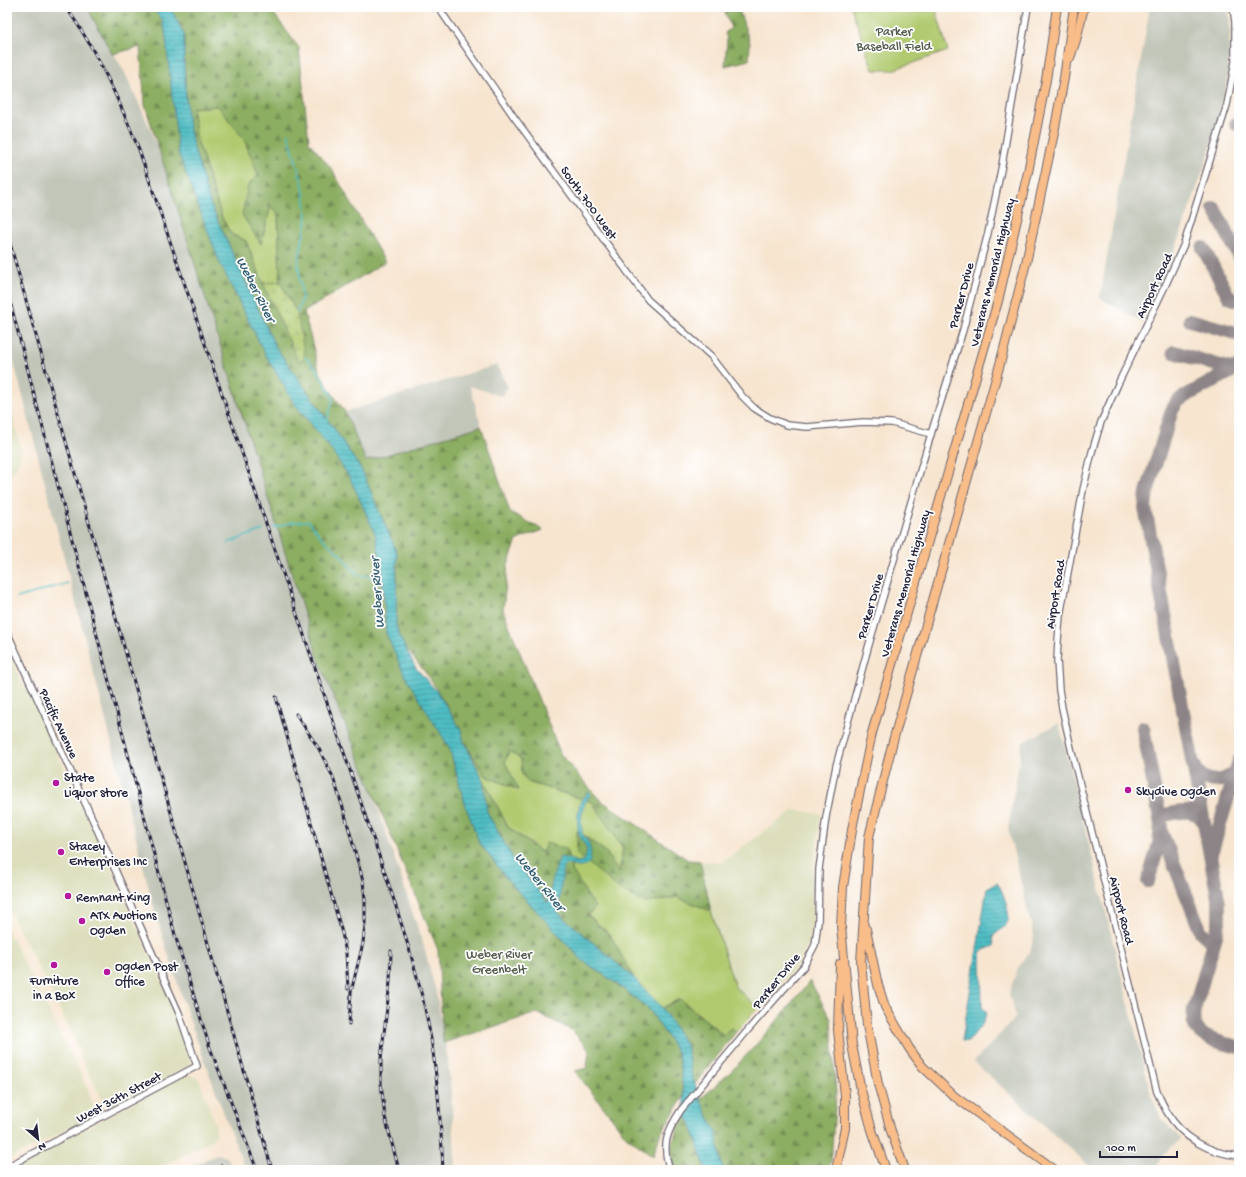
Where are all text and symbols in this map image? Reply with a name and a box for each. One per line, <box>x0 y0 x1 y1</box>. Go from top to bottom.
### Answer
park label: Parker Baseball Field <box>856 25 933 55</box>
street label: South 700 West <box>556 164 621 244</box>
street label: Veterans Memorial Highway <box>967 196 1019 349</box>
street label: Airport Road <box>1134 250 1177 321</box>
water label: Weber River <box>231 255 280 328</box>
street label: Parker Drive <box>946 261 978 331</box>
street label: Veterans Memorial Highway <box>878 508 935 660</box>
water label: Weber River <box>367 554 389 629</box>
street label: Airport Road <box>1044 557 1070 630</box>
street label: Parker Drive <box>855 572 888 642</box>
street label: Pacific Avenue <box>35 686 81 761</box>
place label: State Liquor store <box>64 771 128 801</box>
marker: State Liquor store <box>51 778 61 788</box>
marker: Skydive Ogden <box>1123 785 1133 795</box>
place label: Skydive Ogden <box>1136 785 1217 800</box>
place label: Stacey Enterprises Inc <box>69 840 147 870</box>
marker: Stacey Enterprises Inc <box>56 847 66 857</box>
water label: Weber River <box>510 850 570 918</box>
street label: Airport Road <box>1105 875 1137 948</box>
marker: Remnant King <box>63 891 73 901</box>
place label: Remnant King <box>76 891 150 906</box>
place label: ATX Auctions Ogden <box>90 909 158 939</box>
marker: ATX Auctions Ogden <box>77 916 87 926</box>
park label: Weber River Greenbelt <box>466 948 533 978</box>
street label: Parker Drive <box>749 950 804 1013</box>
marker: Furniture in a Box <box>49 960 59 970</box>
place label: Ogden Post Office <box>115 960 180 990</box>
marker: Ogden Post Office <box>102 967 112 977</box>
place label: Furniture in a Box <box>28 974 79 1004</box>
street label: West 36th Street <box>74 1069 166 1127</box>
north arrow <box>18 1119 58 1159</box>
scale bar <box>1100 1133 1177 1159</box>
text: N <box>36 1139 48 1153</box>
text: 100 m <box>1105 1142 1136 1156</box>

